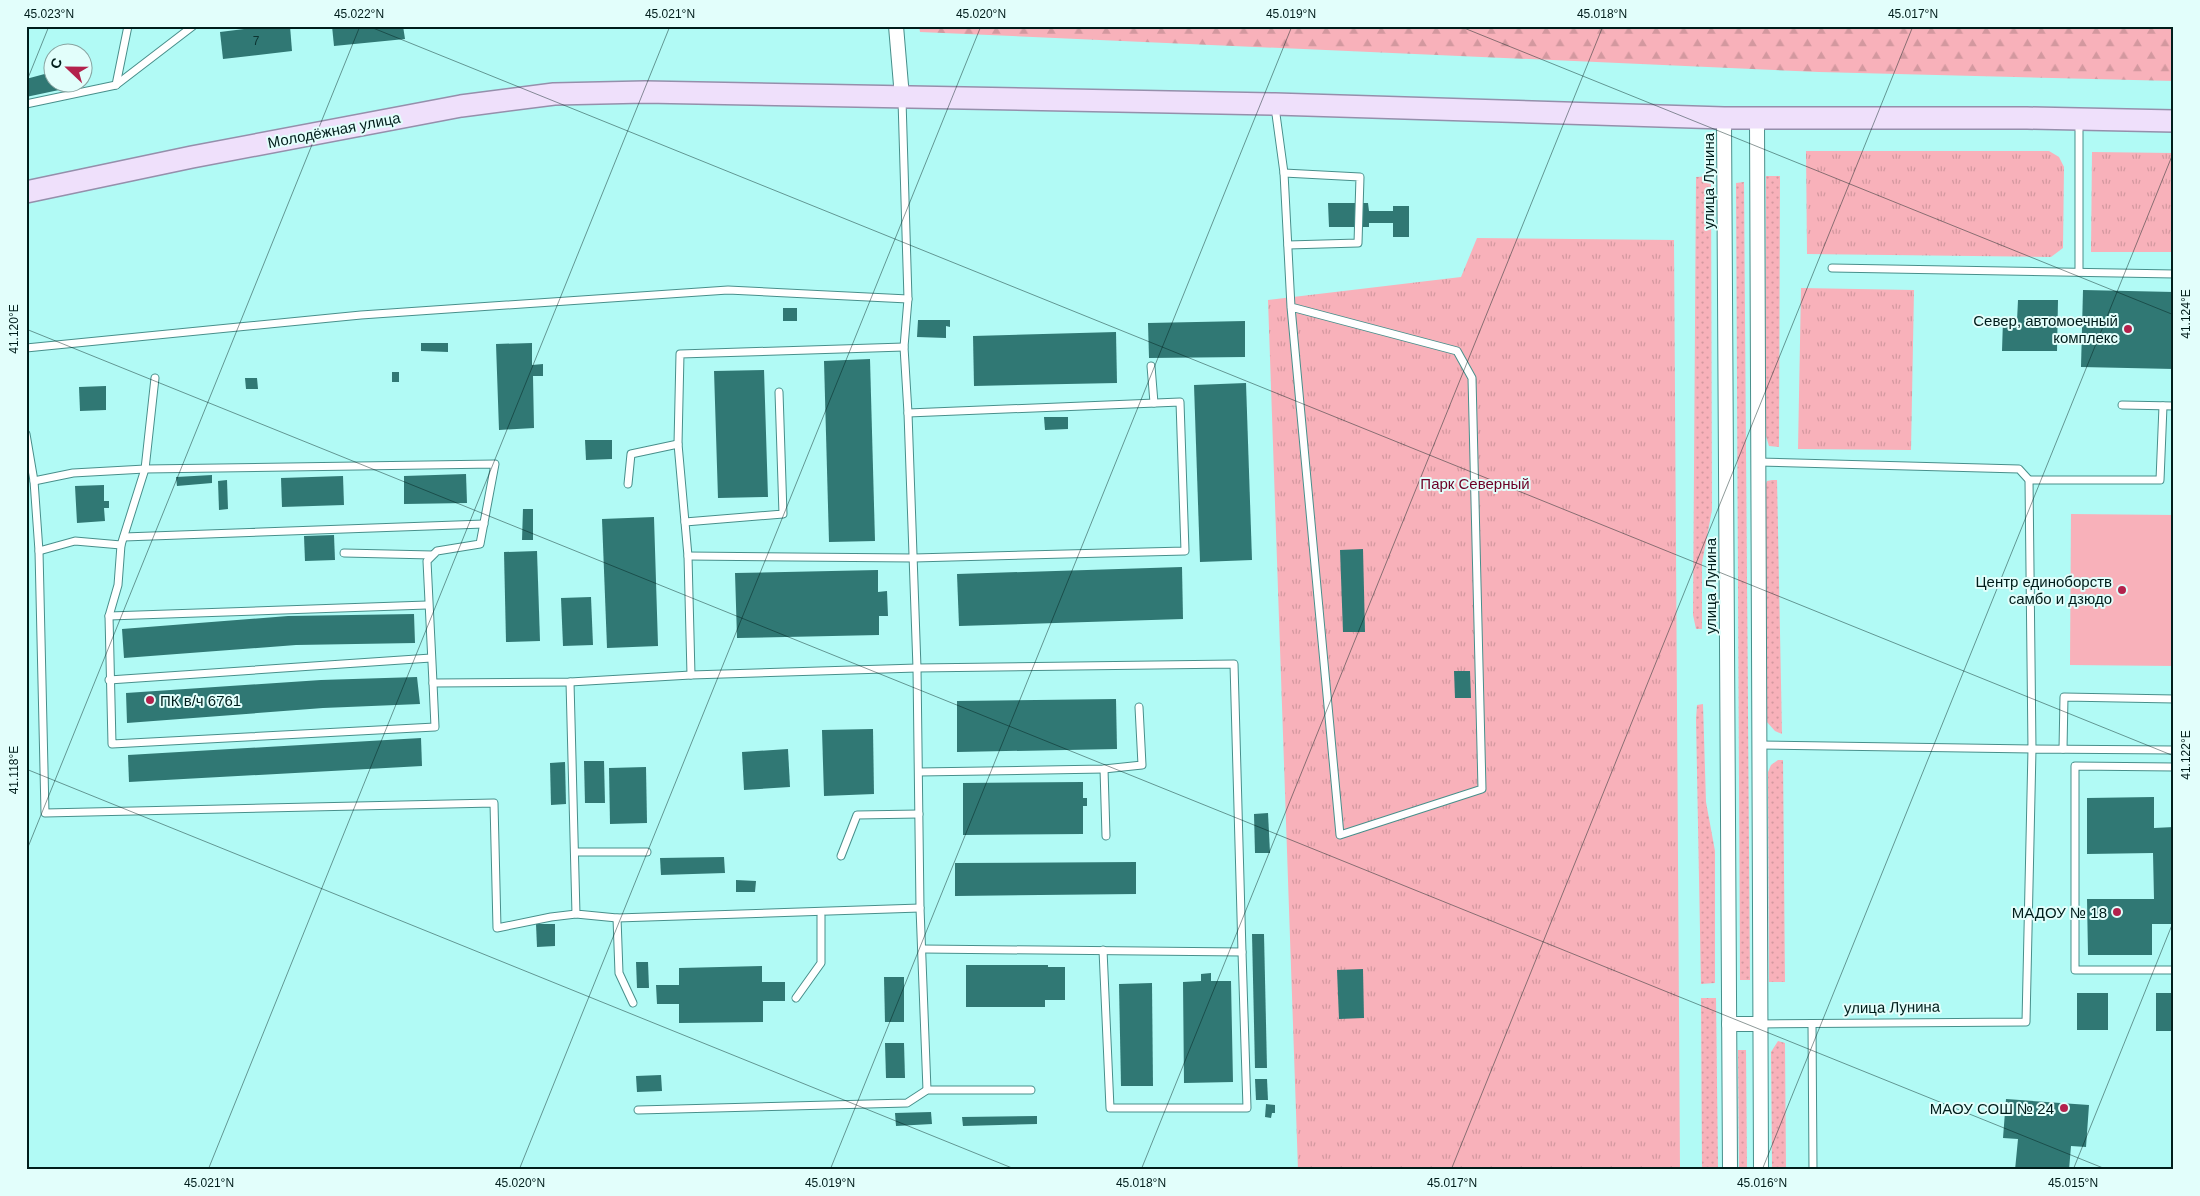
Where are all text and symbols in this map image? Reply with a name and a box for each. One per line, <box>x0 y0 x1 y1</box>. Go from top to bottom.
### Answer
text: 45.023°N <box>24 7 74 21</box>
text: 45.022°N <box>334 7 384 21</box>
text: 45.021°N <box>645 7 695 21</box>
text: 45.020°N <box>956 7 1006 21</box>
text: 45.019°N <box>1266 7 1316 21</box>
text: 45.018°N <box>1577 7 1627 21</box>
text: 45.017°N <box>1888 7 1938 21</box>
house number: 7 <box>253 34 260 48</box>
north arrow <box>42 42 92 92</box>
text: С <box>47 55 65 71</box>
street label: Молодёжная улица <box>266 109 402 151</box>
street label: улица Лунина <box>1700 132 1717 229</box>
text: 41.124°E <box>2179 289 2193 339</box>
text: 41.120°E <box>7 304 21 354</box>
place label: Север, автомоечный комплекс <box>1973 312 2118 346</box>
marker: Север, автомоечный комплекс <box>2122 323 2134 335</box>
park label: Парк Северный <box>1420 475 1530 492</box>
street label: улица Лунина <box>1702 537 1719 634</box>
place label: Центр единоборств самбо и дзюдо <box>1976 573 2112 607</box>
marker: Центр единоборств самбо и дзюдо <box>2116 584 2128 596</box>
place label: ПК в/ч 6761 <box>160 692 241 709</box>
marker: ПК в/ч 6761 <box>144 694 156 706</box>
text: 41.122°E <box>2179 730 2193 780</box>
text: 41.118°E <box>7 746 21 794</box>
place label: МАДОУ № 18 <box>2012 904 2107 921</box>
marker: МАДОУ № 18 <box>2111 906 2123 918</box>
street label: улица Лунина <box>1844 998 1941 1016</box>
place label: МАОУ СОШ № 24 <box>1930 1100 2054 1117</box>
marker: МАОУ СОШ № 24 <box>2058 1102 2070 1114</box>
text: 45.021°N <box>184 1176 234 1190</box>
text: 45.020°N <box>495 1176 545 1190</box>
text: 45.019°N <box>805 1176 855 1190</box>
text: 45.018°N <box>1116 1176 1166 1190</box>
text: 45.017°N <box>1427 1176 1477 1190</box>
text: 45.016°N <box>1737 1176 1787 1190</box>
text: 45.015°N <box>2048 1176 2098 1190</box>

